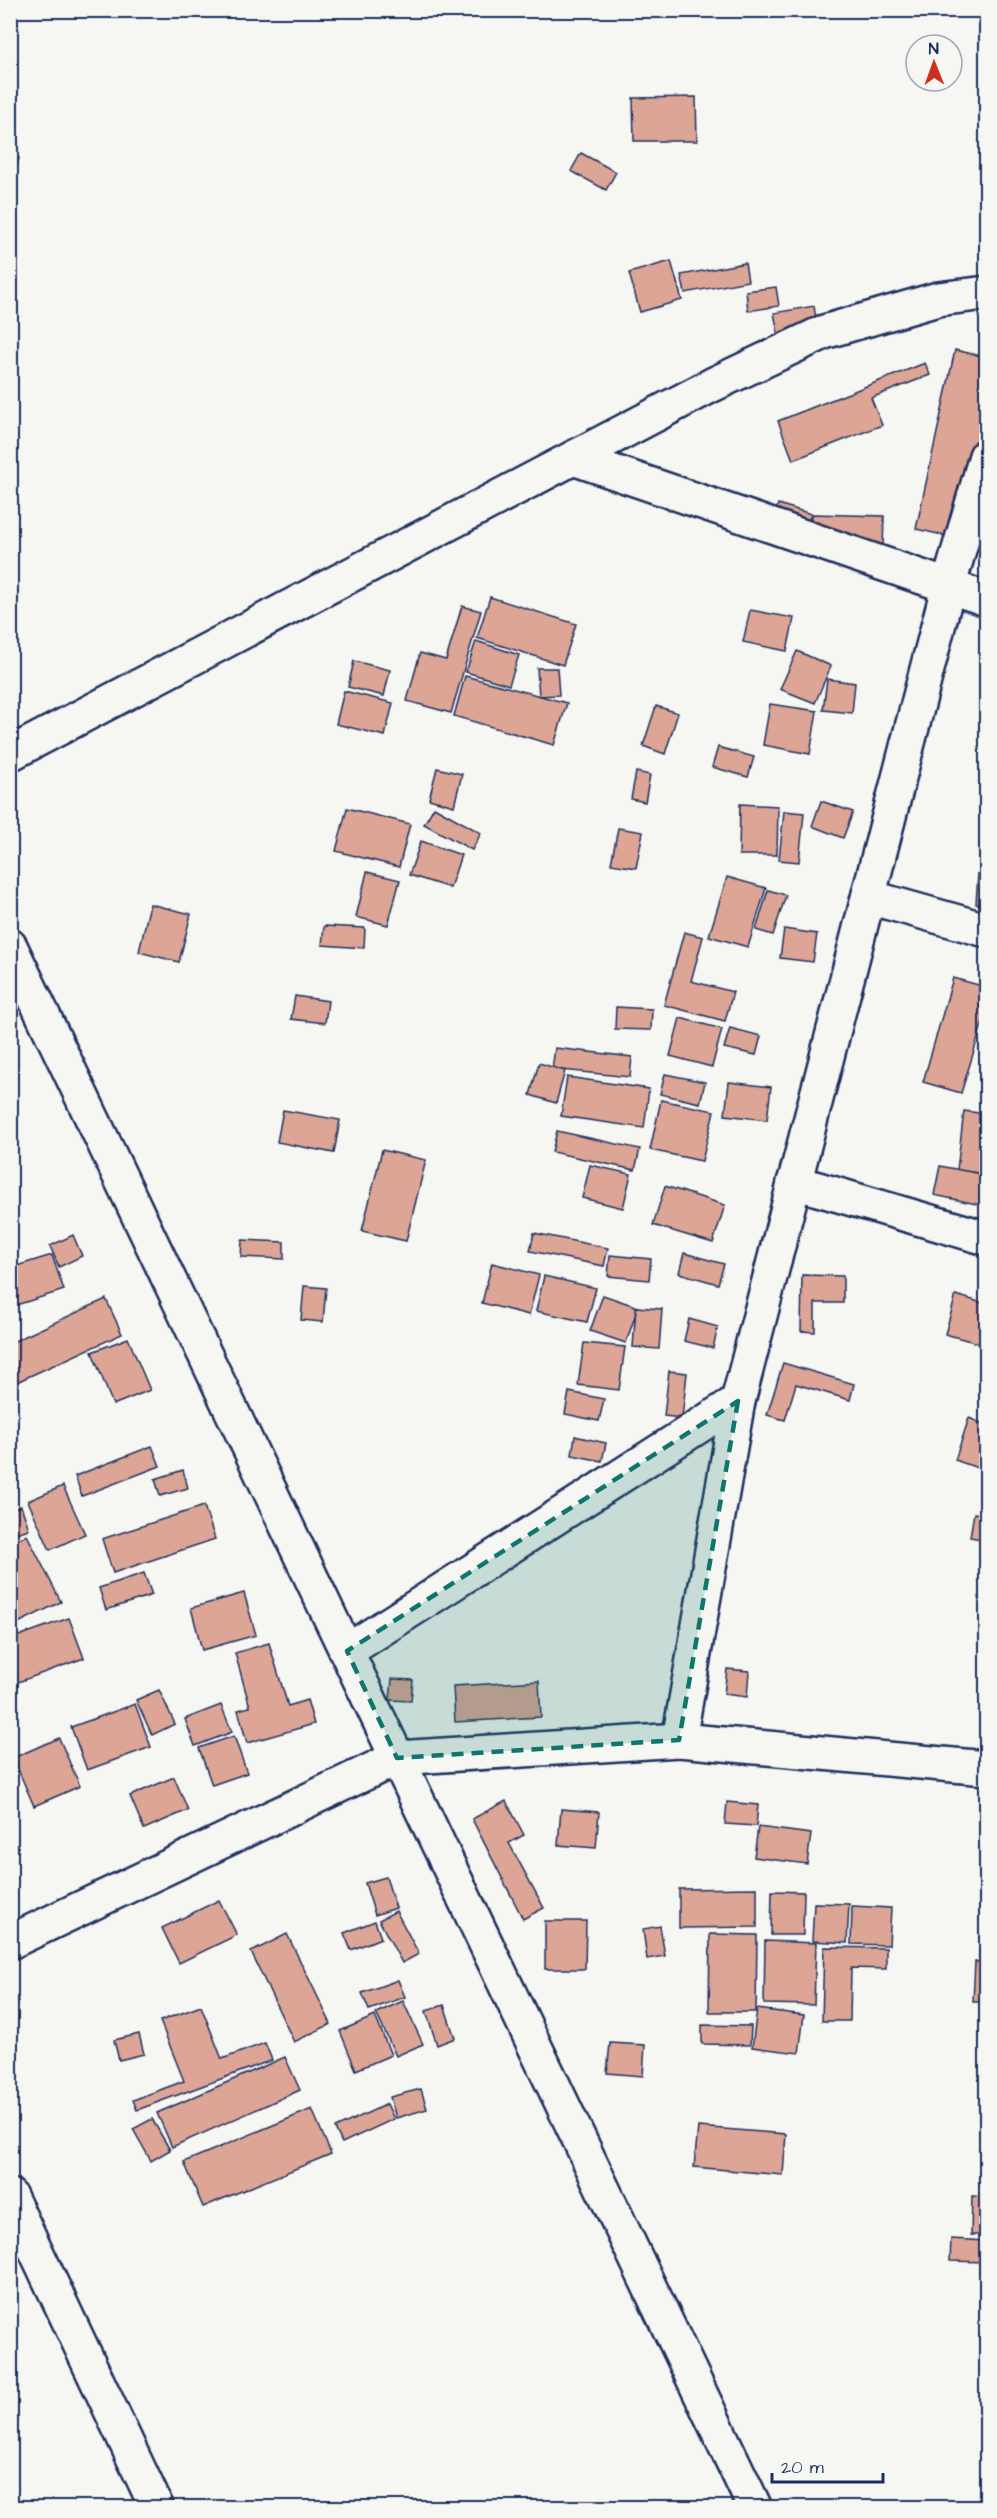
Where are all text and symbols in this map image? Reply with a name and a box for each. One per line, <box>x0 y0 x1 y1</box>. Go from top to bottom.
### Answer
north arrow <box>904 33 964 93</box>
text: N <box>929 38 939 60</box>
scale bar <box>772 2446 883 2484</box>
text: 20 m <box>781 2455 824 2480</box>

